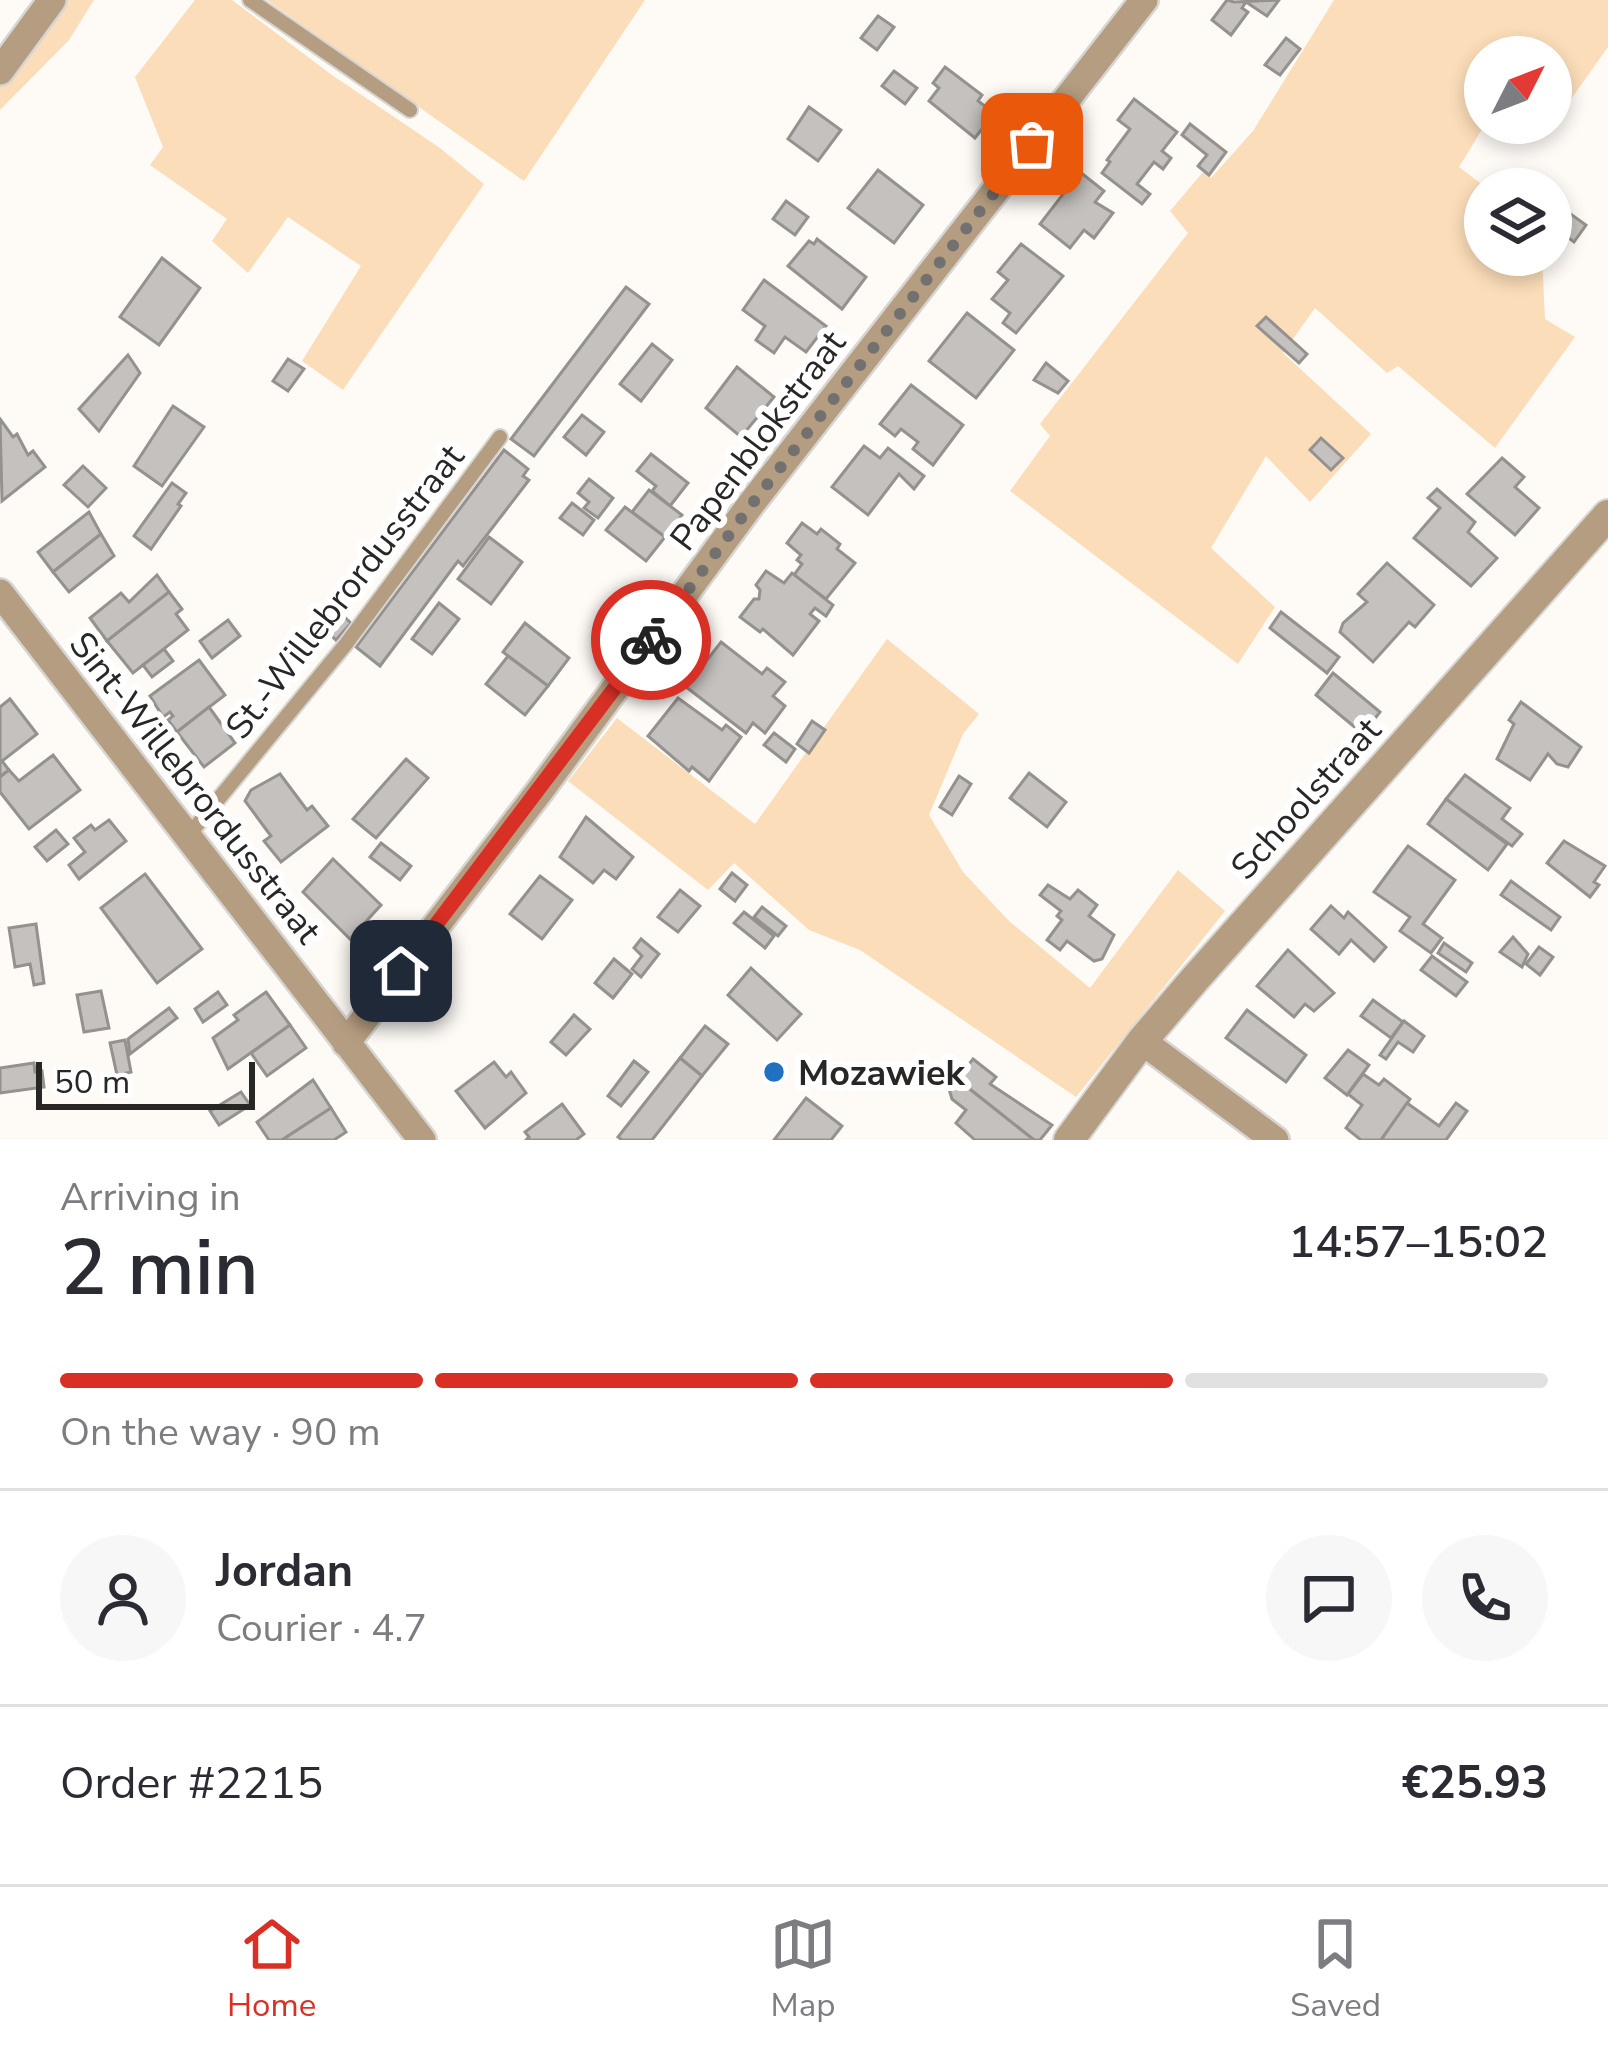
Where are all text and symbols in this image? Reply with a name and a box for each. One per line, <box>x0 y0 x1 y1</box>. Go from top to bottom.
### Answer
north arrow <box>1464 36 1572 144</box>
map controls <box>1464 36 1572 276</box>
pin <box>981 93 1083 195</box>
icon: bag <box>999 111 1065 177</box>
button: layers <box>1464 168 1572 276</box>
street label: Papenblokstraat <box>659 320 857 561</box>
street label: St.-Willebrordusstraat <box>215 434 476 750</box>
courier <box>591 580 711 700</box>
icon: bike <box>618 607 684 673</box>
street label: Sint-Willebrordusstraat <box>58 622 332 954</box>
street label: Schoolstraat <box>1220 707 1392 891</box>
pin <box>350 920 452 1022</box>
icon: home <box>368 938 434 1004</box>
place label: Mozawiek <box>798 1049 965 1098</box>
scale bar <box>36 1056 255 1109</box>
marker: Mozawiek <box>761 1059 787 1085</box>
text: 50 m <box>54 1060 130 1105</box>
text: Arriving in <box>60 1171 241 1224</box>
text: 14:57–15:02 <box>1288 1212 1548 1273</box>
text: 2 min <box>60 1215 259 1322</box>
text: On the way · 90 m <box>60 1406 381 1459</box>
button: person <box>60 1535 186 1661</box>
button: chat <box>1266 1535 1392 1661</box>
button: phone <box>1422 1535 1548 1661</box>
text: Jordan <box>216 1541 353 1602</box>
text: Courier · 4.7 <box>216 1602 427 1655</box>
text: Order #2215 <box>60 1753 323 1814</box>
text: €25.93 <box>1402 1753 1548 1814</box>
tab: Home <box>227 1911 316 2028</box>
tab: Map <box>770 1911 836 2028</box>
tab: Saved <box>1290 1911 1381 2028</box>

